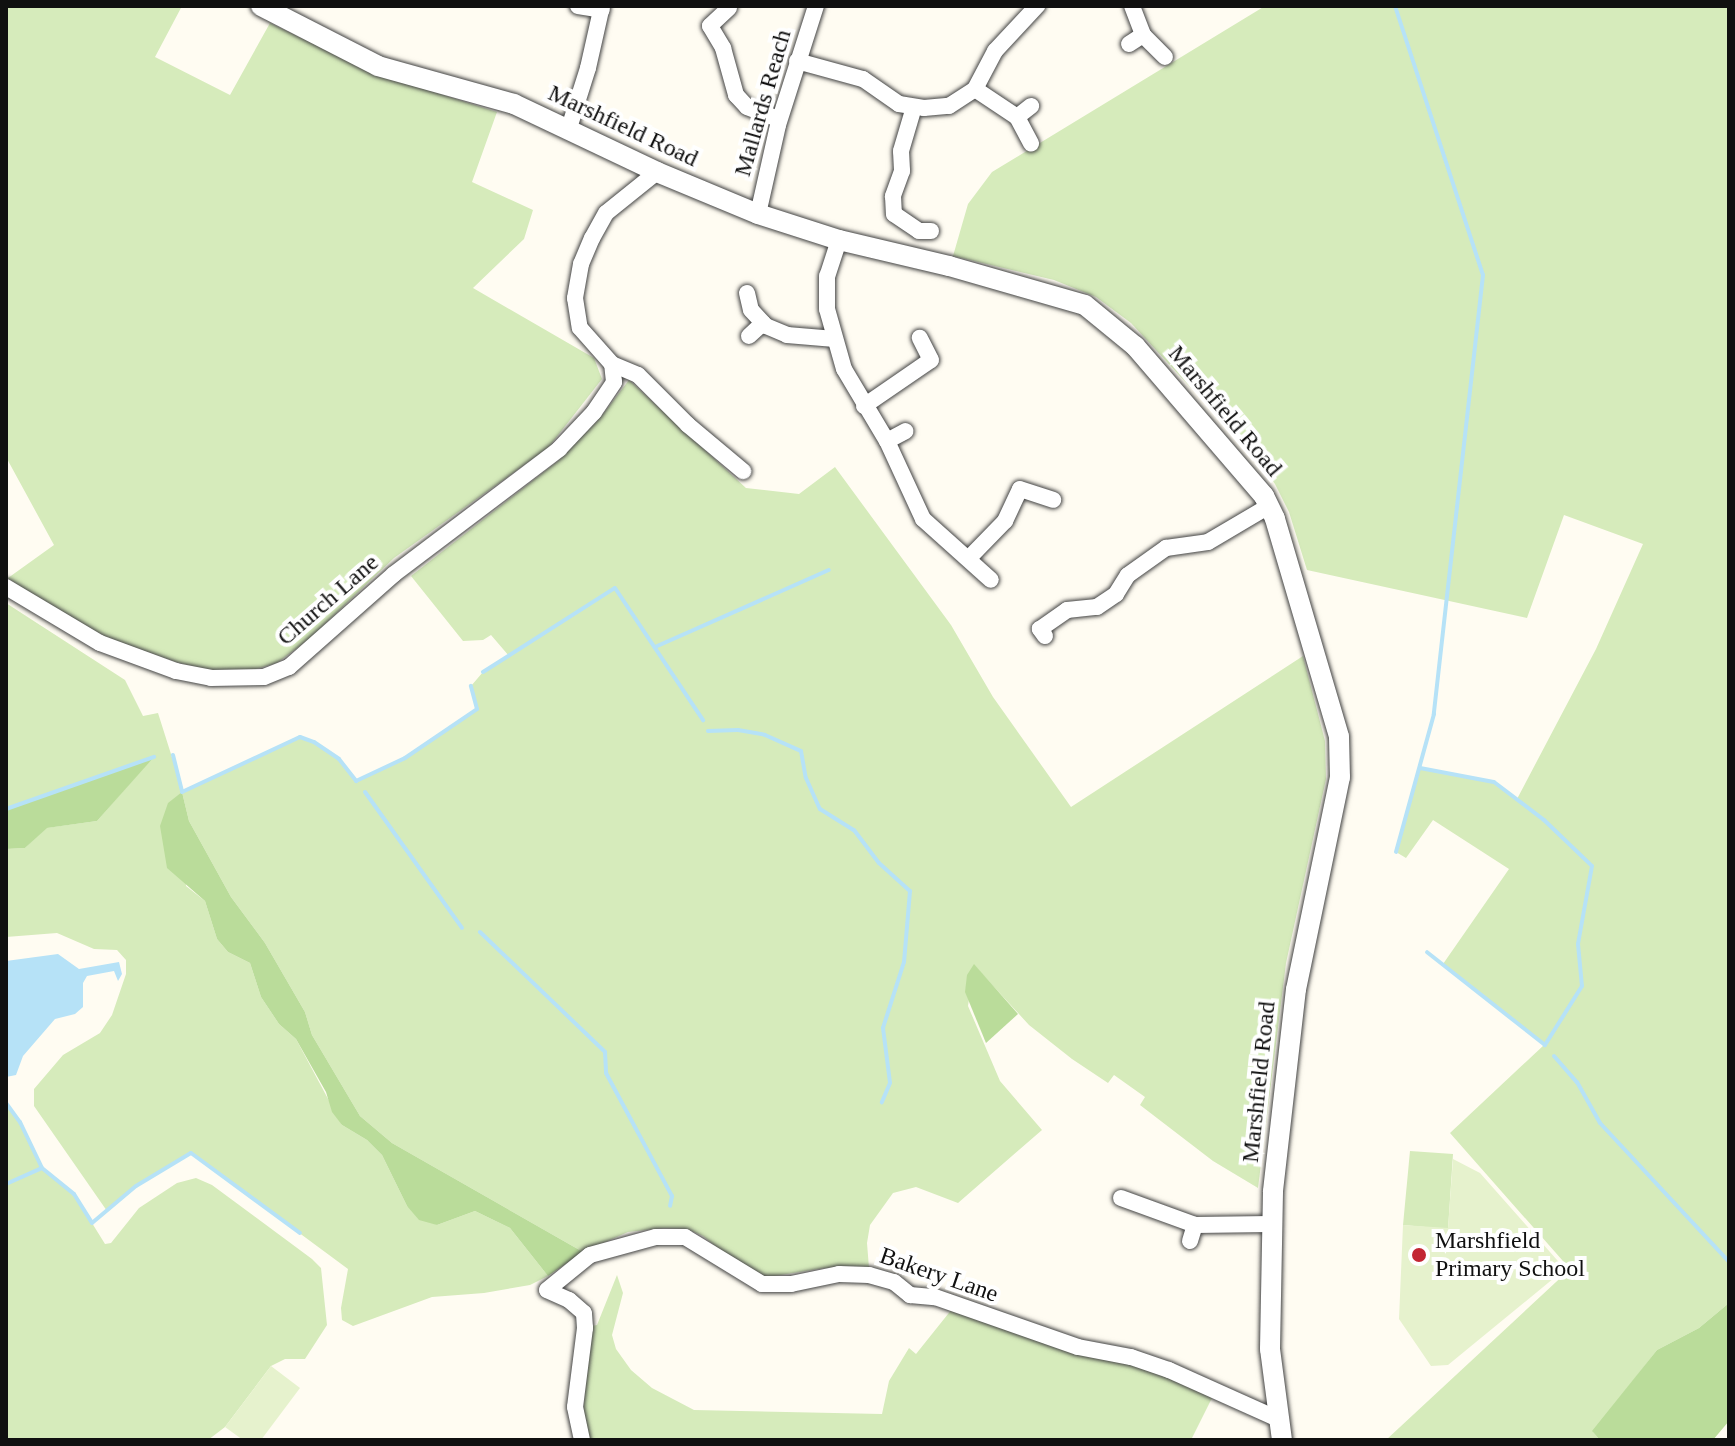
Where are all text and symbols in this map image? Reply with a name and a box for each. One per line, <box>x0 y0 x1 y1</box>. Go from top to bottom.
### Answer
street label: Mallards Reach <box>728 26 798 180</box>
street label: Marshfield Road <box>544 79 702 173</box>
street label: Marshfield Road <box>1162 340 1288 482</box>
street label: Church Lane <box>272 548 384 652</box>
street label: Marshfield Road <box>1236 1000 1282 1164</box>
place label: Marshfield Primary School <box>1435 1227 1585 1283</box>
street label: Bakery Lane <box>876 1241 1002 1309</box>
marker: Marshfield Primary School <box>1410 1246 1428 1264</box>

